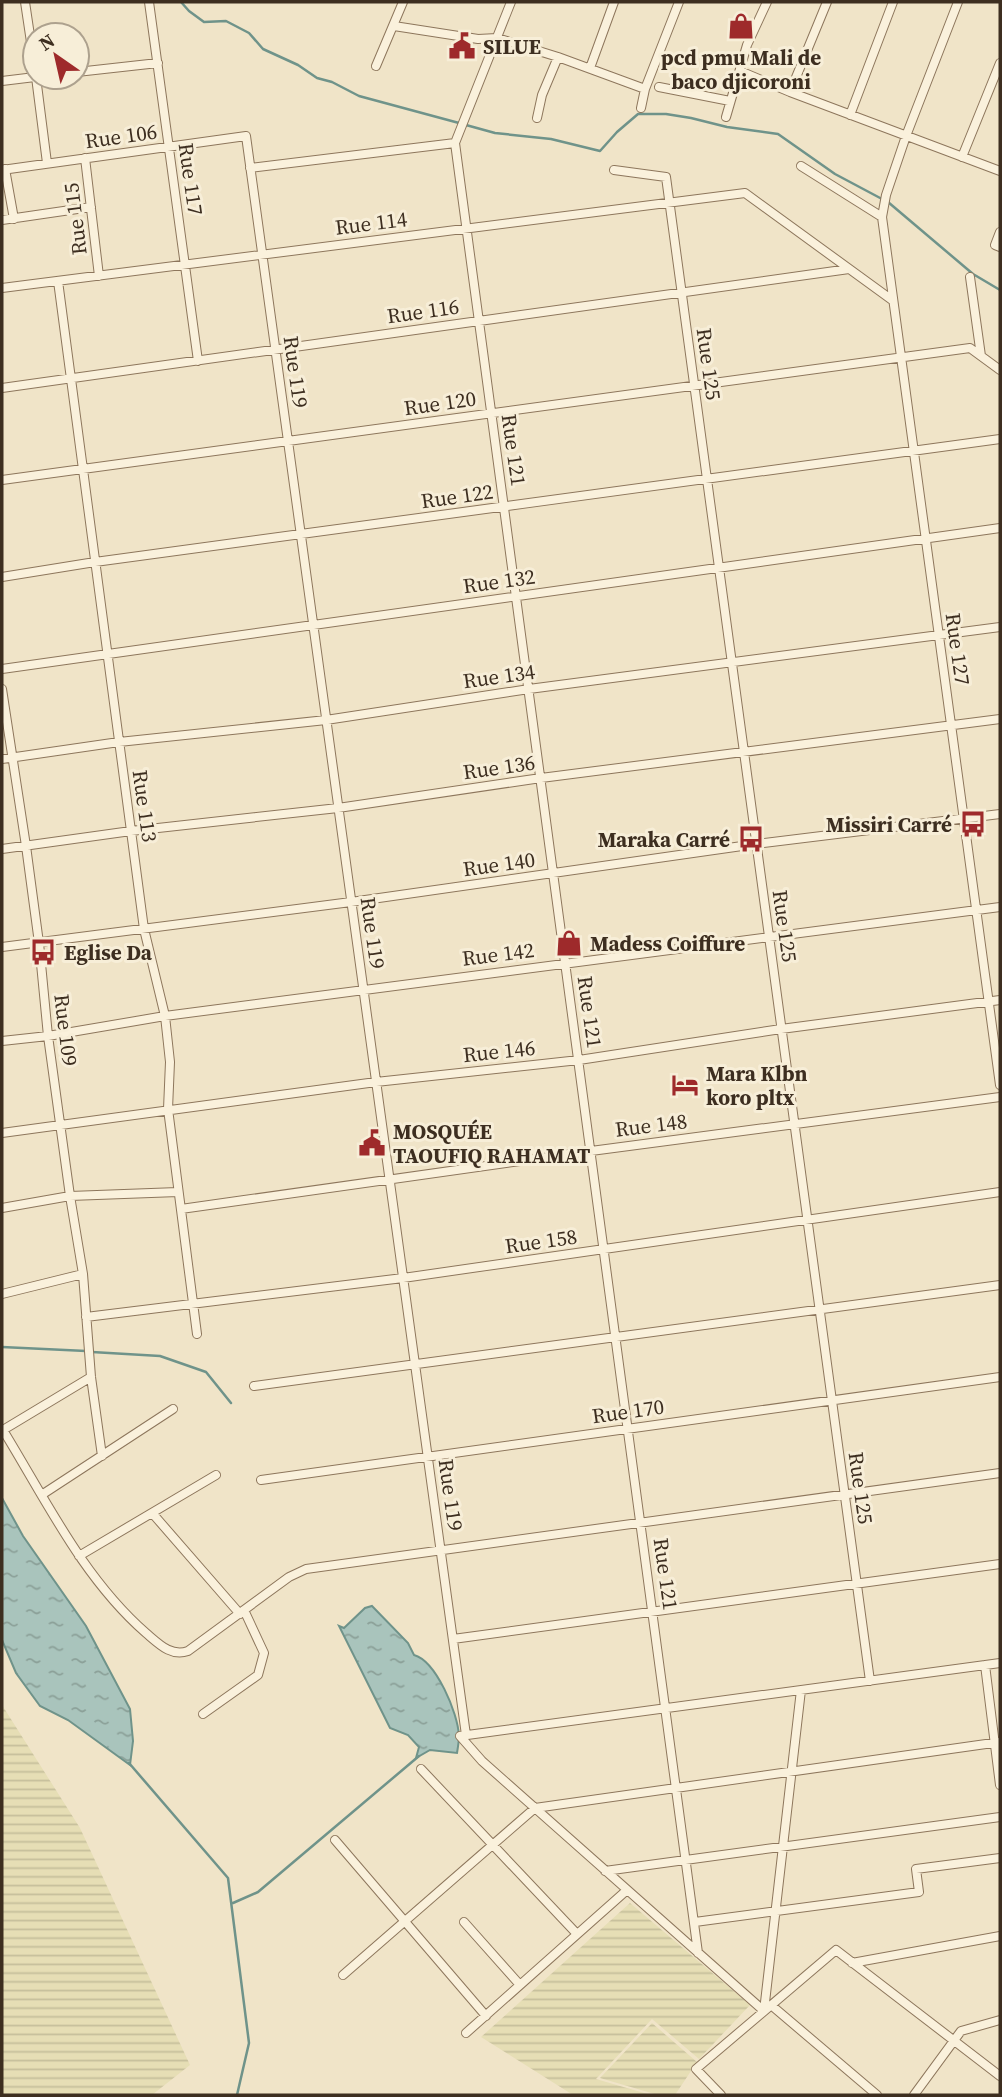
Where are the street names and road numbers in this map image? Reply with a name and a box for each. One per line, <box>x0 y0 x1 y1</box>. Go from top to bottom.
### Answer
street label: Rue 106 <box>83 117 159 155</box>
street label: Rue 117 <box>172 141 210 217</box>
street label: Rue 115 <box>56 181 94 257</box>
street label: Rue 114 <box>333 204 409 242</box>
street label: Rue 116 <box>385 292 461 330</box>
street label: Rue 125 <box>690 326 728 402</box>
street label: Rue 119 <box>277 334 315 410</box>
street label: Rue 120 <box>402 384 478 422</box>
street label: Rue 121 <box>495 412 533 488</box>
street label: Rue 122 <box>419 477 495 515</box>
street label: Rue 132 <box>461 562 537 600</box>
street label: Rue 127 <box>939 611 977 687</box>
street label: Rue 134 <box>461 657 537 695</box>
street label: Rue 136 <box>461 748 537 786</box>
street label: Rue 113 <box>126 768 164 844</box>
street label: Rue 140 <box>461 845 537 883</box>
street label: Rue 125 <box>766 888 804 964</box>
street label: Rue 119 <box>354 895 392 971</box>
street label: Rue 142 <box>460 935 536 973</box>
street label: Rue 121 <box>571 974 609 1050</box>
street label: Rue 109 <box>47 992 85 1068</box>
street label: Rue 146 <box>461 1033 537 1069</box>
street label: Rue 148 <box>613 1106 689 1144</box>
street label: Rue 158 <box>503 1222 579 1260</box>
street label: Rue 170 <box>590 1392 666 1430</box>
street label: Rue 125 <box>842 1450 880 1526</box>
street label: Rue 119 <box>432 1457 470 1533</box>
street label: Rue 121 <box>647 1536 685 1612</box>

